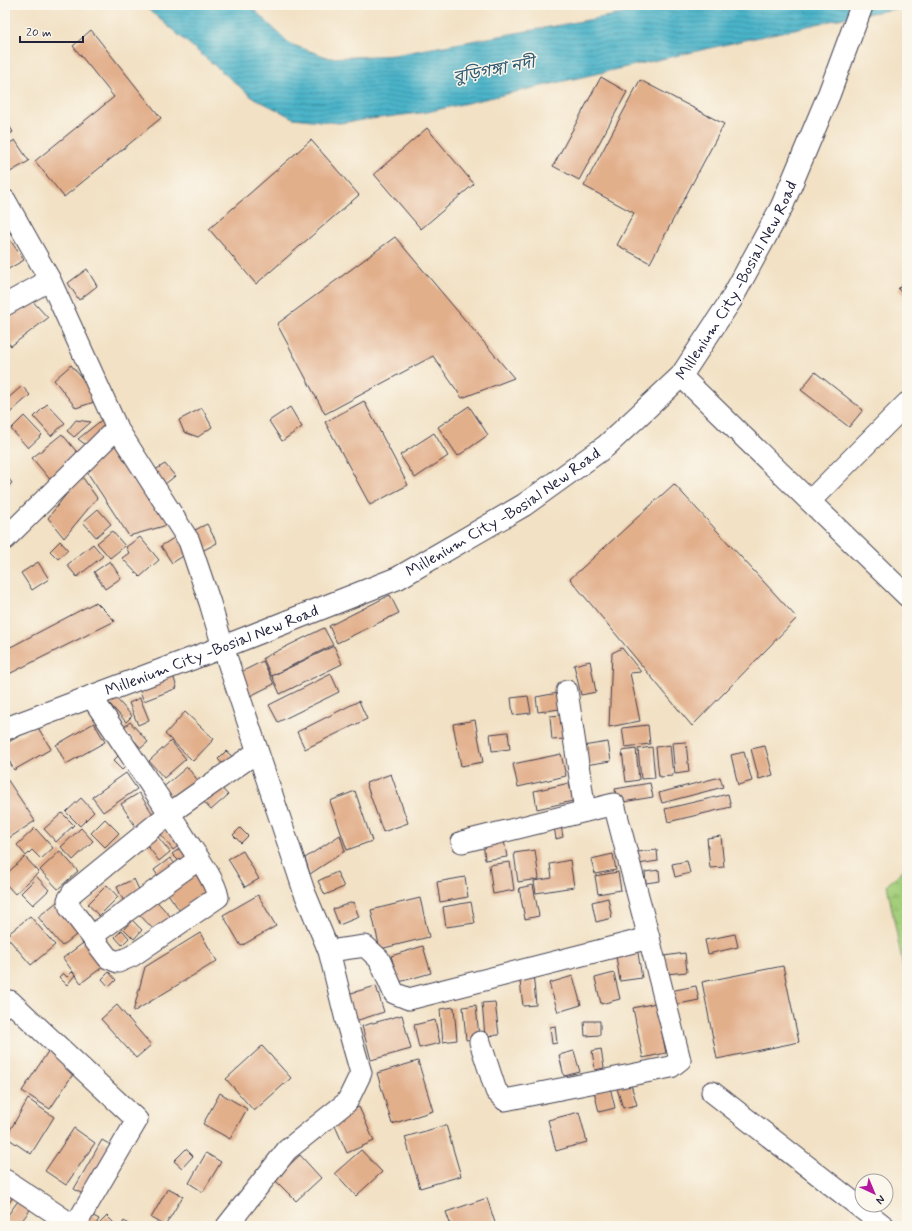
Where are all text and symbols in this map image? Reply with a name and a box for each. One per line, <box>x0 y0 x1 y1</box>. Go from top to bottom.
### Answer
scale bar <box>20 18 83 44</box>
text: 20 m <box>26 25 52 41</box>
water label: বুড়িগঙ্গা নদী <box>451 51 540 89</box>
street label: Millenium City -Bosial New Road <box>671 178 802 384</box>
street label: Millenium City -Bosial New Road <box>402 443 605 582</box>
street label: Millenium City -Bosial New Road <box>102 600 321 701</box>
north arrow <box>854 1173 894 1213</box>
text: N <box>873 1192 888 1207</box>

